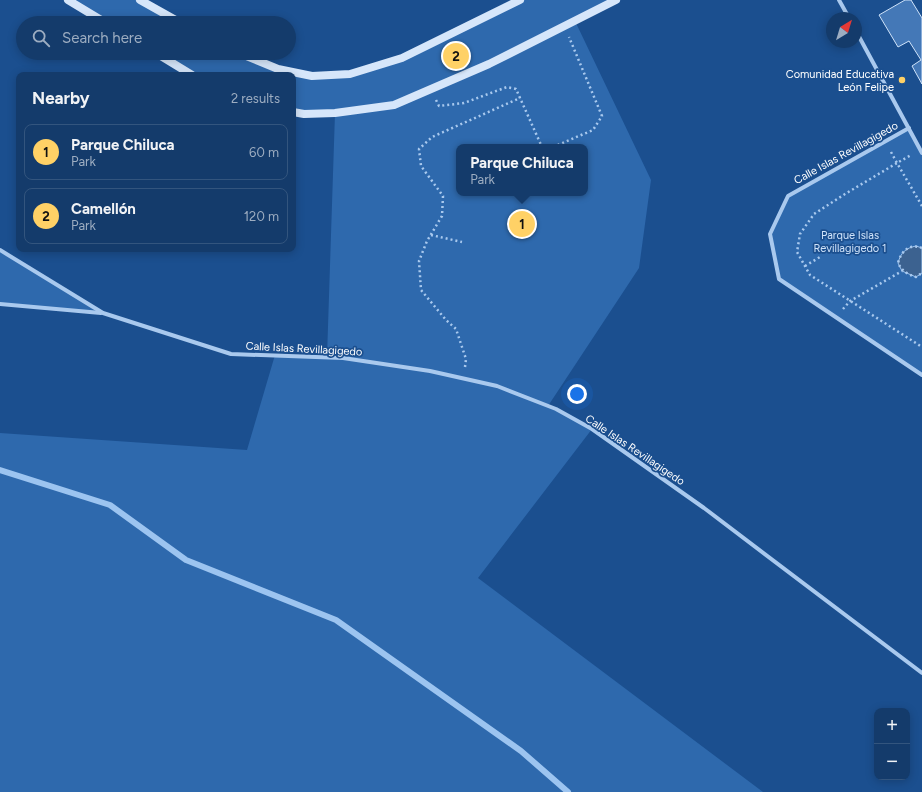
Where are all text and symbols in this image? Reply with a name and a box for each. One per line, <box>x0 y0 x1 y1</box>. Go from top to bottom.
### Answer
north arrow <box>826 12 862 48</box>
search box <box>16 16 296 60</box>
icon: search <box>30 27 52 49</box>
text: Search here <box>62 29 142 47</box>
pin: 2 <box>443 41 469 71</box>
place label: Comunidad Educativa León Felipe <box>786 68 894 94</box>
marker: Comunidad Educativa León Felipe <box>897 75 907 85</box>
text: Nearby <box>32 88 90 108</box>
text: 2 results <box>231 91 280 106</box>
street label: Calle Islas Revillagigedo <box>792 119 900 187</box>
text: Parque Chiluca <box>71 136 175 154</box>
popup <box>456 144 588 196</box>
text: 1 <box>43 145 49 160</box>
text: 60 m <box>249 145 279 160</box>
text: Park <box>71 154 96 169</box>
text: Parque Chiluca <box>470 154 574 172</box>
text: Park <box>470 172 495 187</box>
text: Camellón <box>71 200 136 218</box>
text: 2 <box>42 209 50 224</box>
text: 120 m <box>244 209 279 224</box>
pin: 1 <box>509 209 535 239</box>
text: Park <box>71 218 96 233</box>
park label: Parque Islas Revillagigedo 1 <box>813 229 887 255</box>
street label: Calle Islas Revillagigedo <box>245 339 363 359</box>
your location <box>567 384 587 404</box>
street label: Calle Islas Revillagigedo <box>583 412 687 488</box>
map controls <box>874 708 910 780</box>
button: + <box>874 708 910 744</box>
button: − <box>874 744 910 780</box>

